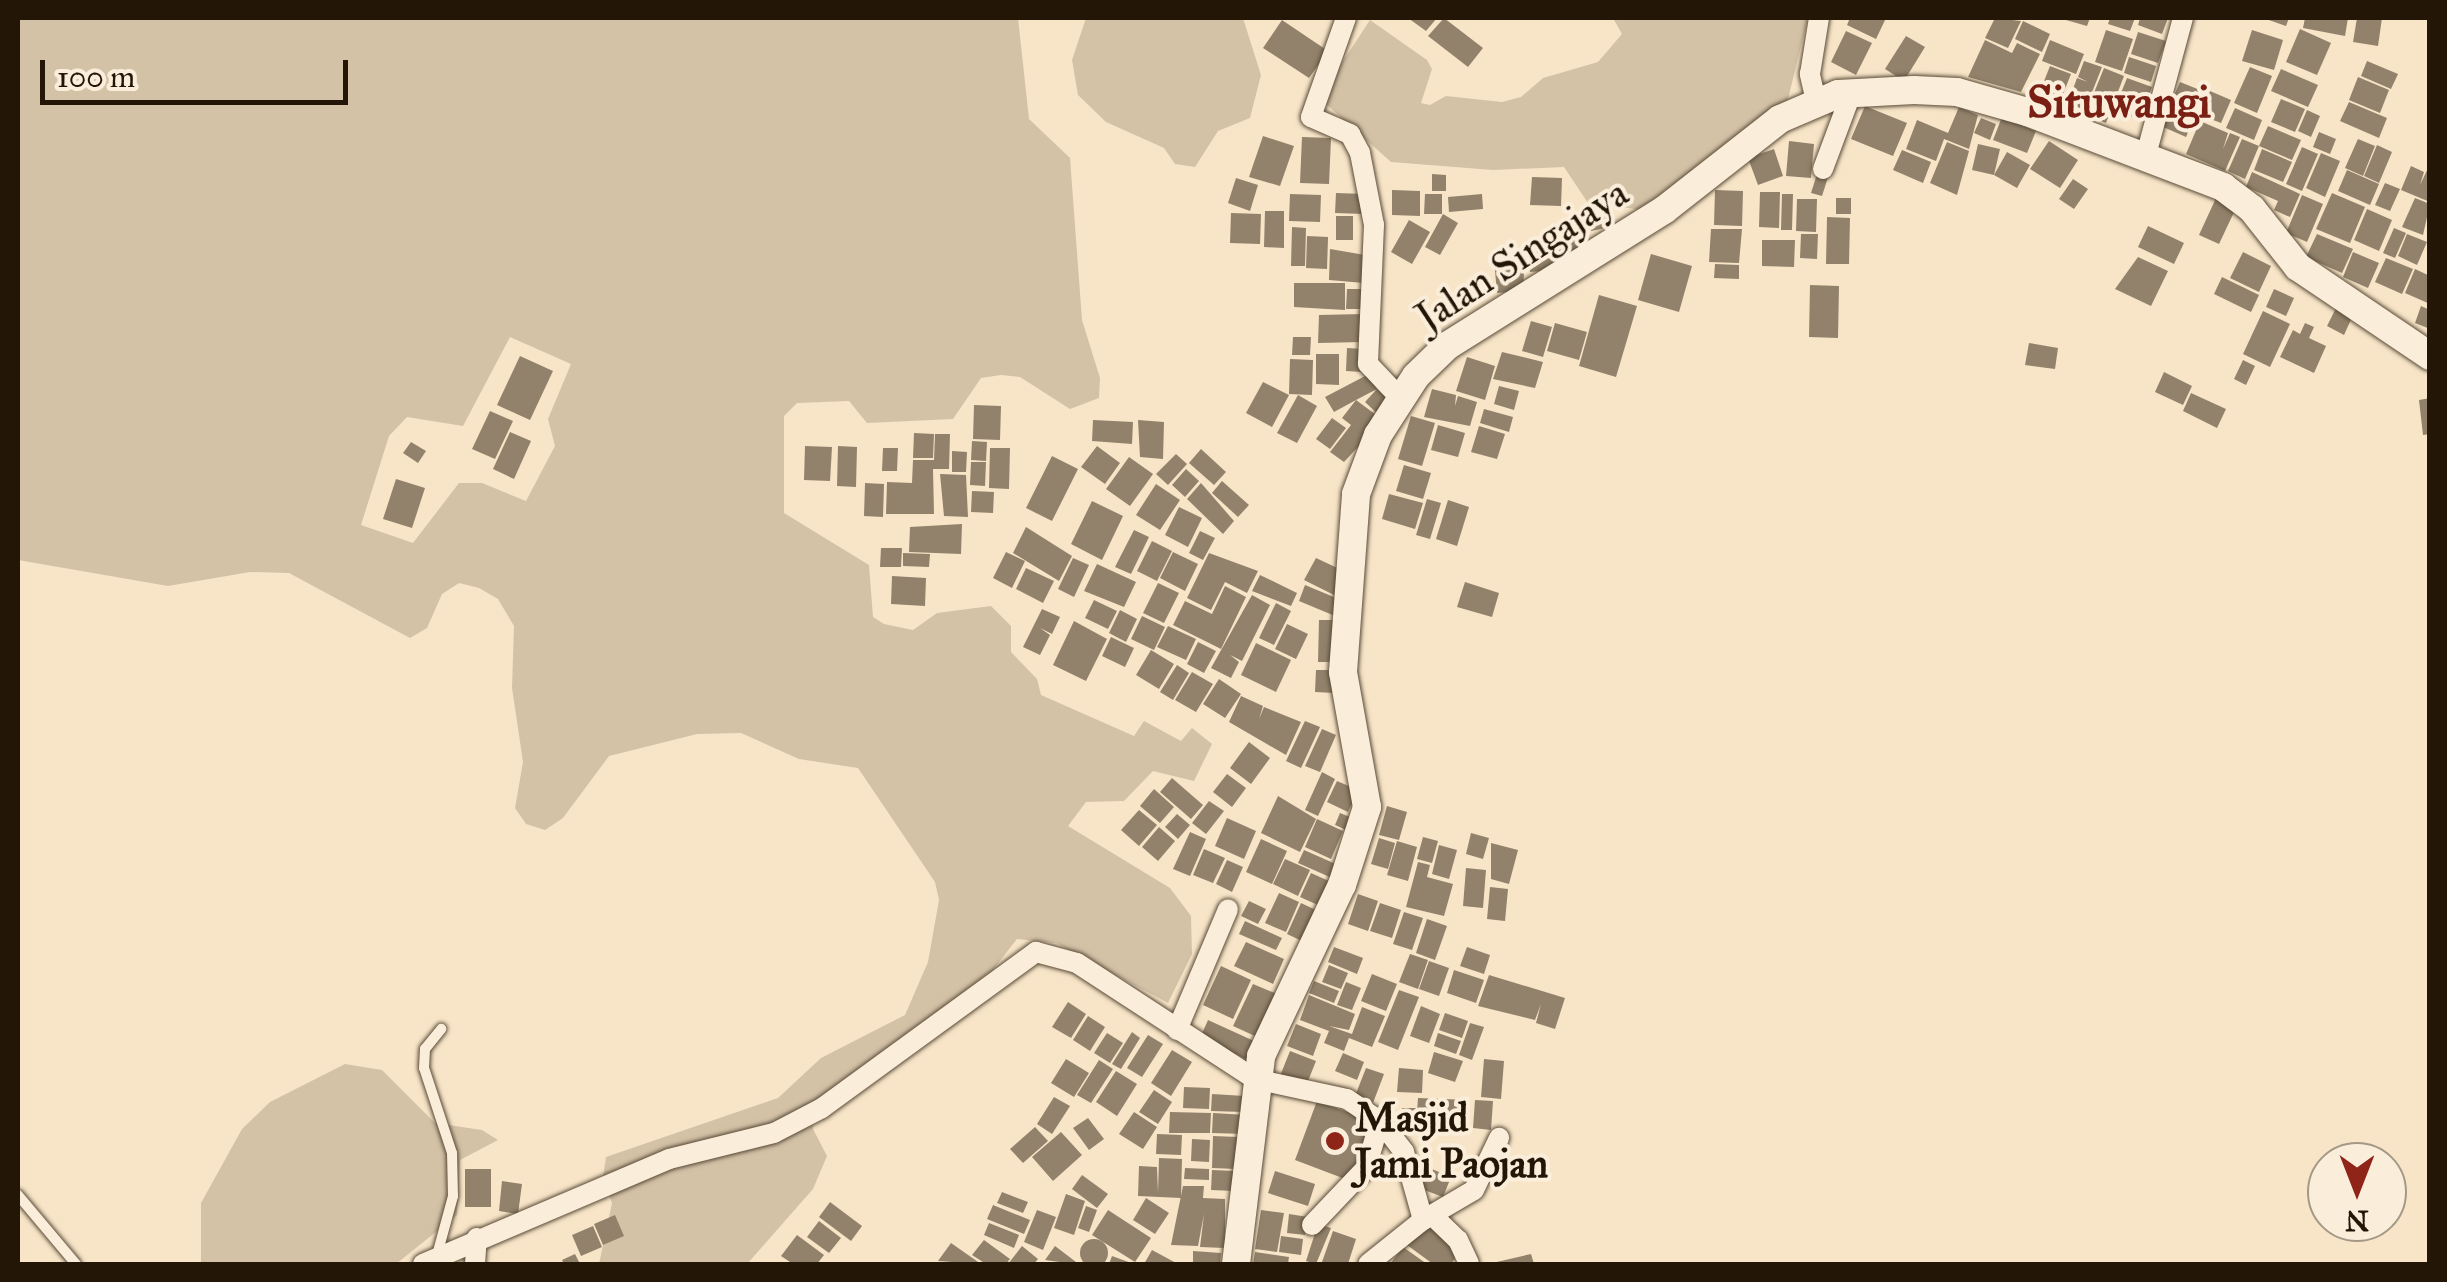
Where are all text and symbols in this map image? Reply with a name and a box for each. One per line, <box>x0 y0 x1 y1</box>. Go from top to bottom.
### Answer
scale bar <box>45 40 352 102</box>
text: 100 m <box>57 59 135 95</box>
district label: Situwangi <box>2027 75 2211 129</box>
street label: Jalan Singajaya <box>1407 169 1637 341</box>
place label: Masjid Jami Paojan <box>1355 1094 1548 1188</box>
marker: Masjid Jami Paojan <box>1324 1130 1346 1152</box>
north arrow <box>2307 1142 2407 1242</box>
text: N <box>2345 1203 2369 1238</box>

